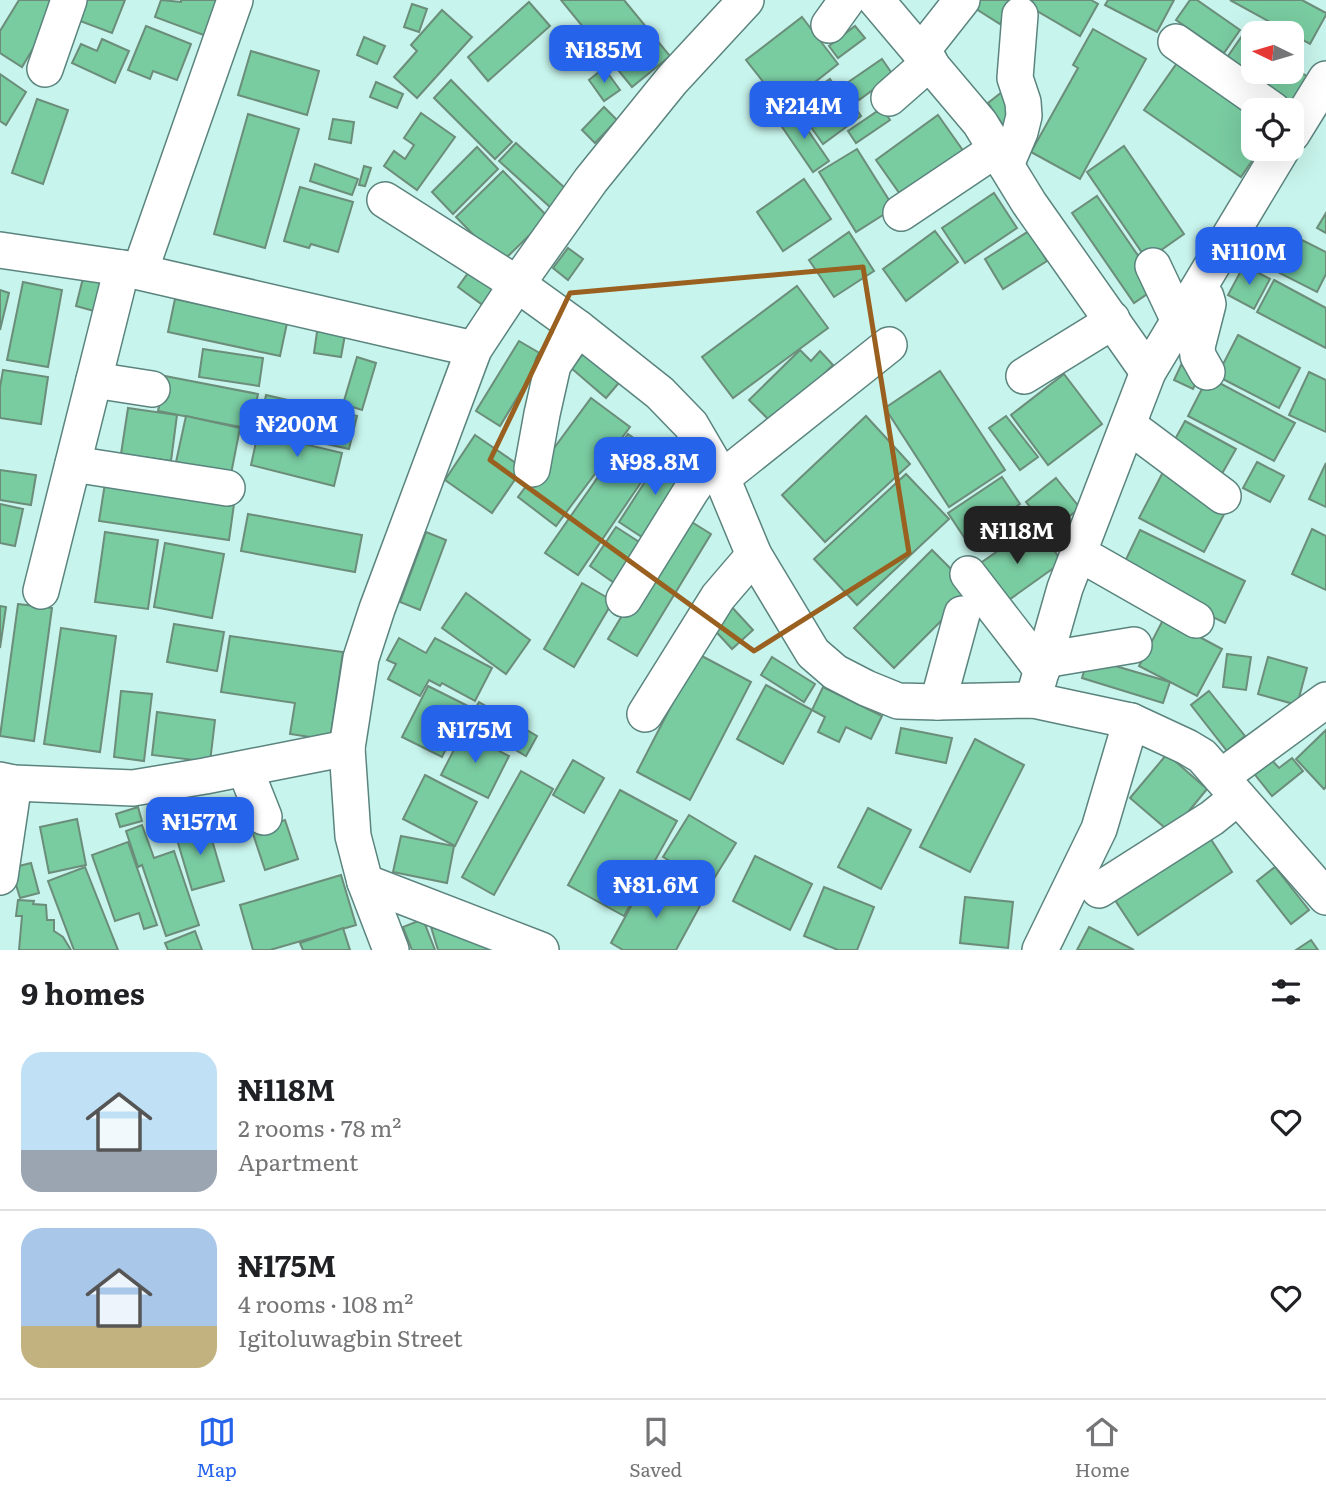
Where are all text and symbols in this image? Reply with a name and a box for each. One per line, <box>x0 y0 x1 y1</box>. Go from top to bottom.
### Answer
north arrow <box>1241 21 1304 84</box>
map controls <box>1241 21 1304 161</box>
pin: ₦185M <box>555 25 653 85</box>
text: ₦185M <box>565 31 643 65</box>
pin: ₦214M <box>755 82 853 141</box>
text: ₦214M <box>766 87 842 121</box>
button: locate <box>1241 98 1304 161</box>
pin: ₦110M <box>1200 228 1298 287</box>
text: ₦110M <box>1211 233 1287 267</box>
pin: ₦200M <box>248 400 346 459</box>
text: ₦200M <box>256 405 338 439</box>
pin: ₦98.8M <box>598 438 712 497</box>
text: ₦98.8M <box>610 443 700 477</box>
pin: ₦118M <box>968 506 1066 566</box>
text: ₦118M <box>980 512 1054 546</box>
pin: ₦175M <box>426 706 524 765</box>
text: ₦175M <box>437 711 513 745</box>
pin: ₦157M <box>151 798 249 857</box>
text: ₦157M <box>162 803 238 837</box>
pin: ₦81.6M <box>599 860 713 920</box>
text: ₦81.6M <box>613 866 699 900</box>
text: 9 homes <box>21 970 145 1014</box>
icon: filters <box>1267 973 1305 1011</box>
text: ₦118M <box>238 1066 335 1110</box>
icon: home <box>77 1080 161 1164</box>
icon: heart <box>1267 1103 1305 1141</box>
text: 2 rooms · 78 m² <box>238 1110 401 1144</box>
text: Apartment <box>238 1144 358 1178</box>
text: ₦175M <box>238 1242 336 1286</box>
icon: home <box>77 1256 161 1340</box>
icon: heart <box>1267 1279 1305 1317</box>
text: 4 rooms · 108 m² <box>238 1286 413 1320</box>
text: Igitoluwagbin Street <box>238 1320 463 1354</box>
tab: Map <box>196 1413 237 1483</box>
tab: Saved <box>629 1413 682 1483</box>
tab: Home <box>1075 1413 1130 1483</box>

